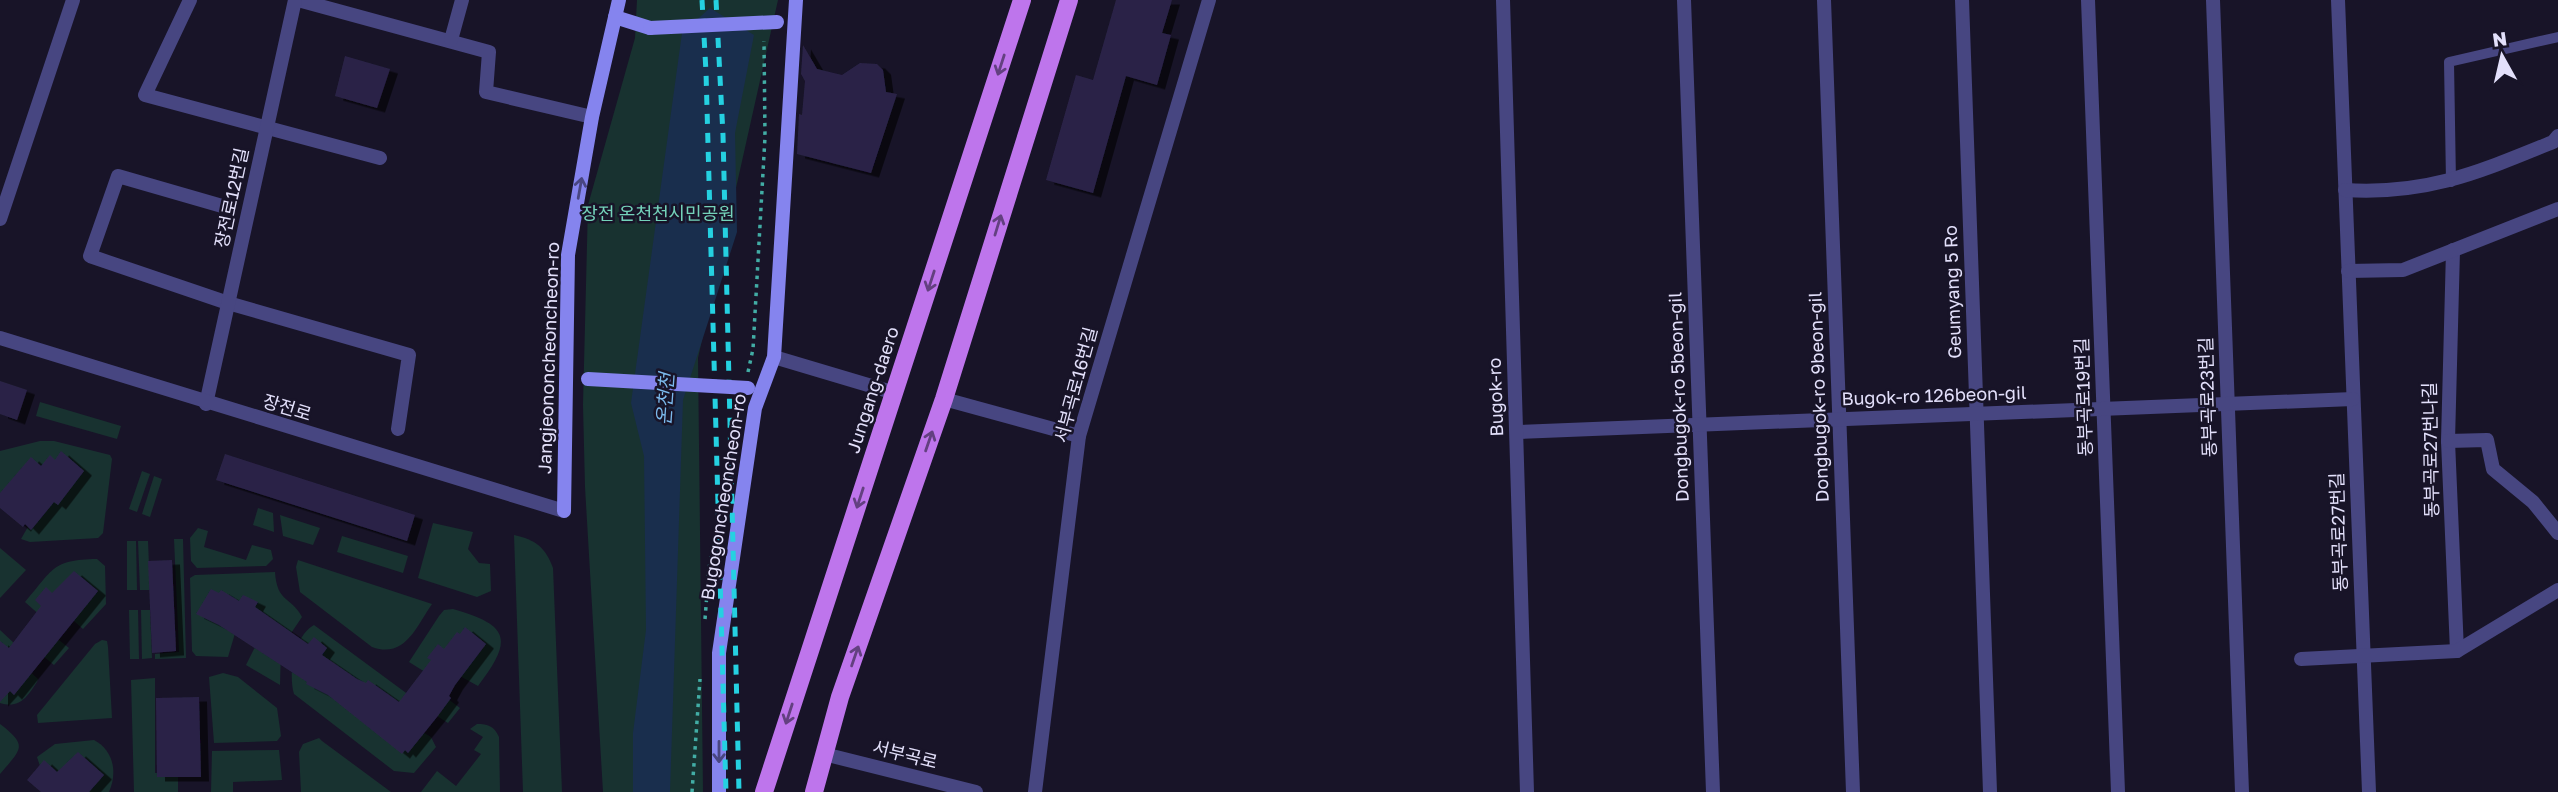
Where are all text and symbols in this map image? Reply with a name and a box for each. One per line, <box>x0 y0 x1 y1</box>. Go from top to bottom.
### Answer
north arrow <box>2467 21 2537 91</box>
text: N <box>2491 26 2508 51</box>
one-way arrow <box>993 54 1006 76</box>
street label: 장전로12번길 <box>210 146 252 250</box>
one-way arrow <box>574 177 587 200</box>
park label: 장전 온천천시민공원 <box>581 202 735 224</box>
one-way arrow <box>993 214 1006 236</box>
street label: Geumyang 5 Ro <box>1939 225 1965 359</box>
street label: Jangjeononcheoncheon-ro <box>533 242 563 474</box>
one-way arrow <box>923 270 936 292</box>
street label: Dongbugok-ro 5beon-gil <box>1663 291 1693 502</box>
street label: Dongbugok-ro 9beon-gil <box>1803 291 1833 503</box>
street label: Jungang-daero <box>841 324 903 456</box>
street label: 서부곡로16번길 <box>1049 324 1101 445</box>
street label: 동부곡로19번길 <box>2070 337 2096 457</box>
street label: 동부곡로23번길 <box>2194 337 2220 458</box>
street label: Bugok-ro <box>1483 357 1507 437</box>
water label: 온천천 <box>651 370 678 426</box>
street label: Bugok-ro 126beon-gil <box>1841 381 2027 409</box>
street label: 동부곡로27번나길 <box>2418 382 2442 518</box>
street label: 장전로 <box>260 389 314 425</box>
street label: Bugogoncheoncheon-ro <box>696 392 750 602</box>
one-way arrow <box>924 431 936 453</box>
street label: 동부곡로27번길 <box>2325 472 2351 592</box>
one-way arrow <box>853 486 865 508</box>
one-way arrow <box>850 646 862 668</box>
one-way arrow <box>782 703 795 725</box>
street label: 서부곡로 <box>870 735 940 773</box>
one-way arrow <box>712 740 726 763</box>

